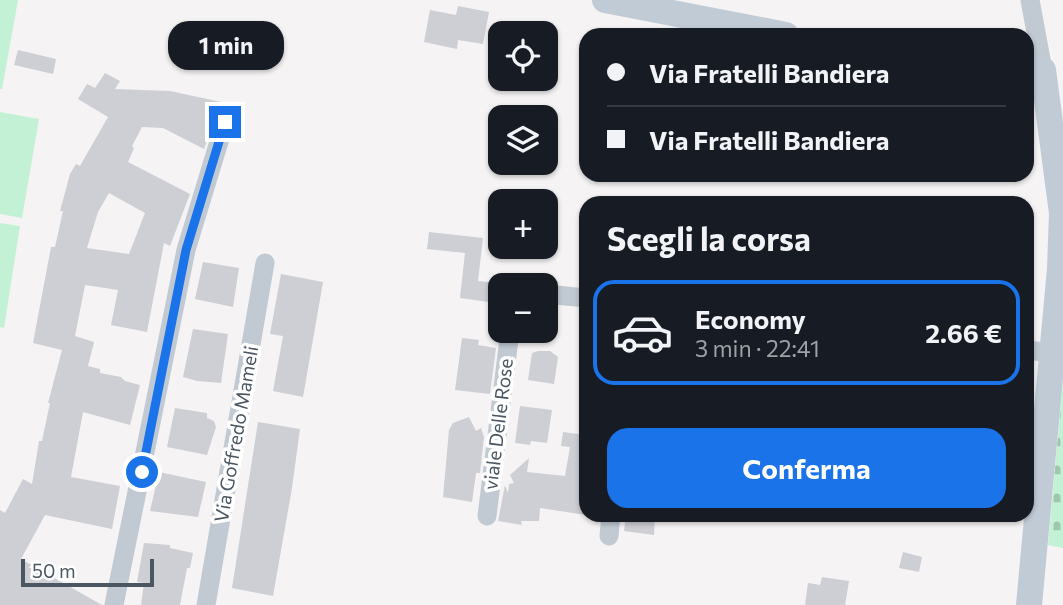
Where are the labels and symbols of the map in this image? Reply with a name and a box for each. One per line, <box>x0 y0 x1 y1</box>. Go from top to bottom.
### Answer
callout: 1 min <box>167 20 283 69</box>
route end <box>209 106 241 138</box>
street label: Via Goffredo Mameli <box>209 344 262 524</box>
street label: viale Delle Rose <box>478 357 517 491</box>
route start <box>126 456 158 488</box>
scale bar <box>21 556 154 588</box>

